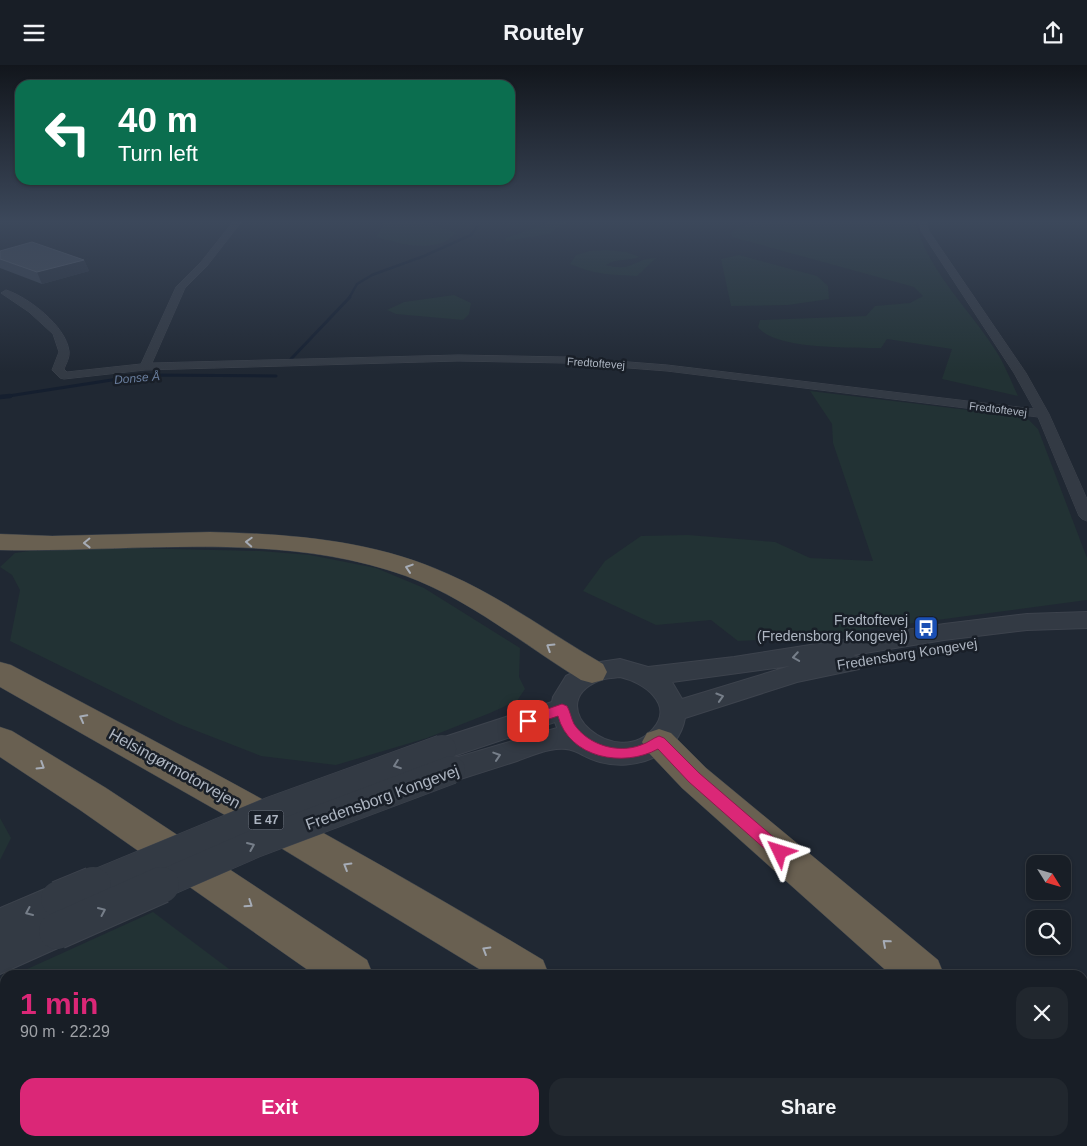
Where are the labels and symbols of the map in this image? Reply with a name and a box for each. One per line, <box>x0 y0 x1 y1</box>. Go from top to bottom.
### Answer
street label: Fredtoftevej <box>567 355 625 371</box>
water label: Donse Å <box>113 368 161 387</box>
street label: Fredtoftevej <box>968 400 1028 418</box>
one-way arrow <box>245 536 253 547</box>
one-way arrow <box>83 538 90 548</box>
one-way arrow <box>405 564 414 574</box>
place label: Fredtoftevej (Fredensborg Kongevej) <box>757 612 908 644</box>
bus stop icon: Fredtoftevej (Fredensborg Kongevej) <box>913 615 939 641</box>
street label: Fredensborg Kongevej <box>836 635 978 673</box>
one-way arrow <box>547 644 556 653</box>
one-way arrow <box>792 651 800 661</box>
one-way arrow <box>715 693 723 703</box>
pin <box>507 700 549 742</box>
one-way arrow <box>79 714 88 724</box>
street label: Helsingørmotorvejen <box>106 725 243 812</box>
one-way arrow <box>493 751 501 761</box>
one-way arrow <box>36 760 45 769</box>
one-way arrow <box>393 760 401 770</box>
street label: Fredensborg Kongevej <box>303 762 461 833</box>
road number: E 47 <box>248 811 284 829</box>
position arrow <box>753 825 805 877</box>
one-way arrow <box>246 842 255 852</box>
north arrow <box>1026 855 1071 900</box>
one-way arrow <box>343 863 352 873</box>
one-way arrow <box>244 898 253 908</box>
one-way arrow <box>25 905 34 916</box>
one-way arrow <box>97 907 106 918</box>
one-way arrow <box>882 940 891 949</box>
one-way arrow <box>483 946 492 956</box>

